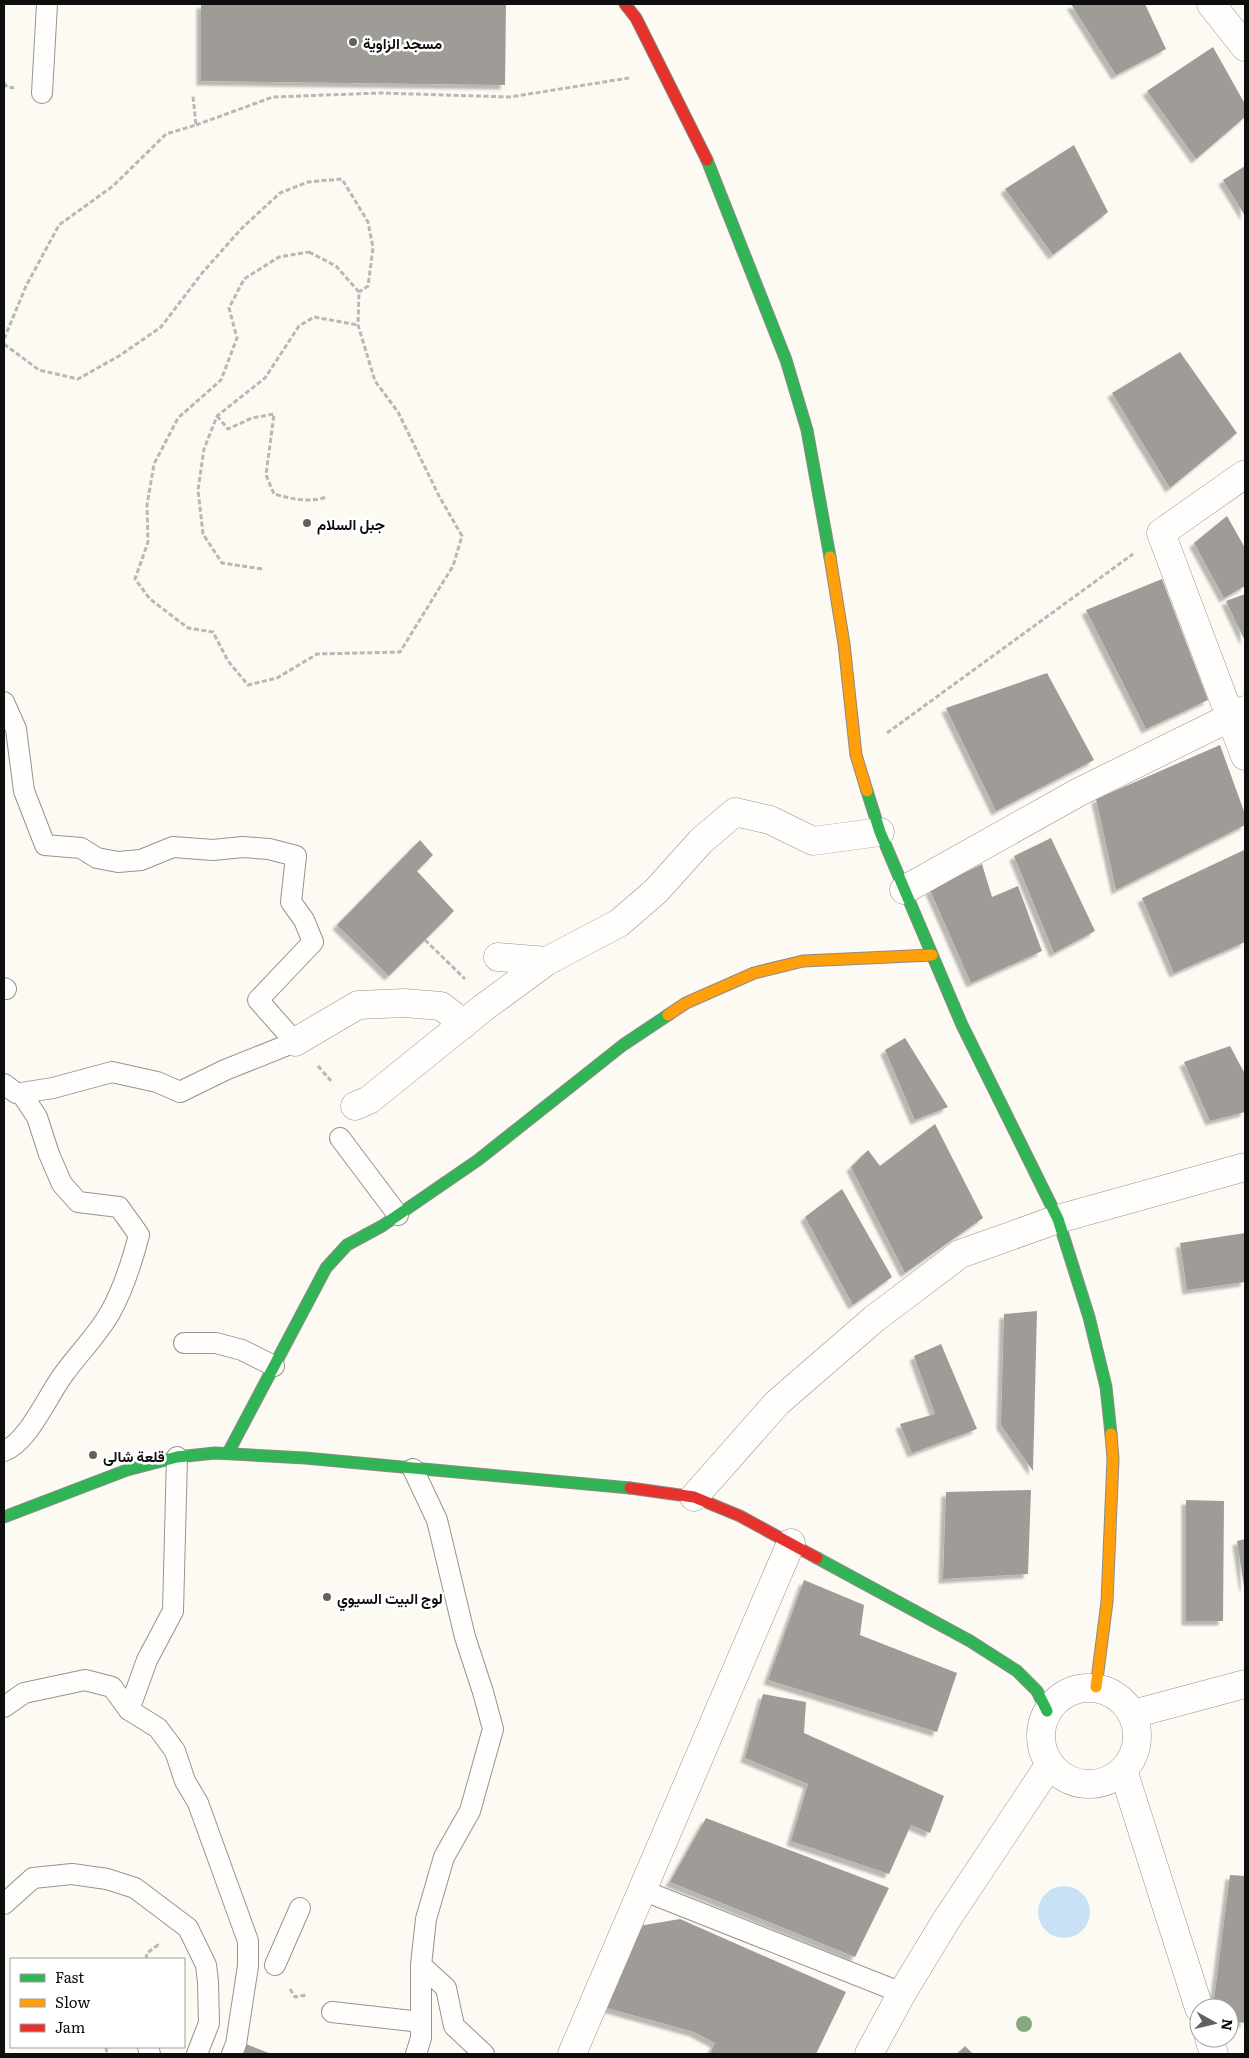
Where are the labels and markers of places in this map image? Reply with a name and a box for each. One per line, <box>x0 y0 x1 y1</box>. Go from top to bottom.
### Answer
place label: مسجد الزاوية <box>363 31 442 54</box>
marker: مسجد الزاوية <box>347 36 359 48</box>
place label: جبل السلام <box>317 512 385 535</box>
marker: جبل السلام <box>301 517 313 529</box>
place label: قلعة شالى <box>103 1444 165 1467</box>
marker: قلعة شالى <box>87 1449 99 1461</box>
place label: لوج البيت السيوي <box>337 1586 443 1612</box>
marker: لوج البيت السيوي <box>321 1591 333 1603</box>

